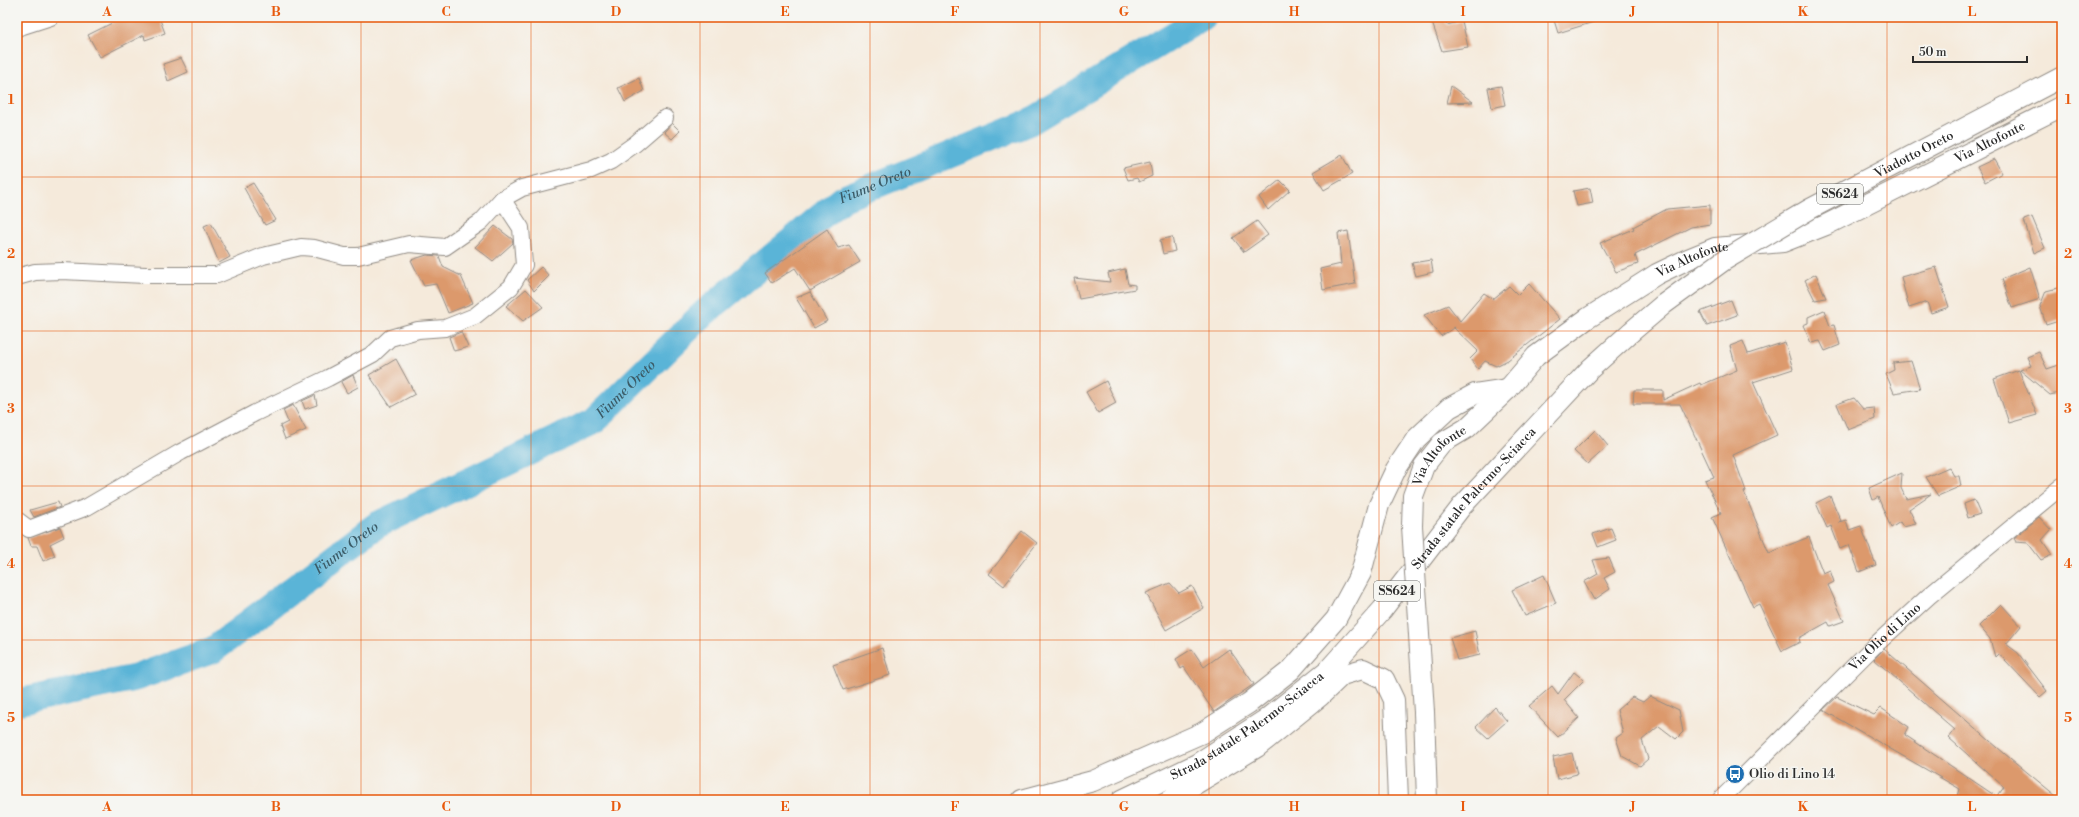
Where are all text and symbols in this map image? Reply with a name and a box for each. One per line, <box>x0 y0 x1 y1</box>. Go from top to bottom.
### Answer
text: A <box>101 4 112 20</box>
text: B <box>271 4 281 20</box>
text: C <box>441 4 451 20</box>
text: D <box>611 4 621 20</box>
text: E <box>780 4 790 20</box>
text: F <box>950 4 960 20</box>
text: G <box>1119 4 1130 20</box>
text: H <box>1289 4 1300 20</box>
text: I <box>1460 4 1466 20</box>
text: J <box>1628 4 1636 20</box>
text: K <box>1798 4 1809 20</box>
text: L <box>1968 4 1977 20</box>
scale bar <box>1913 38 2027 64</box>
text: 50 m <box>1919 45 1947 60</box>
text: 1 <box>8 92 15 108</box>
text: 1 <box>2065 92 2072 108</box>
street label: Via Altofonte <box>1951 118 2028 167</box>
street label: Viadotto Oreto <box>1871 127 1956 182</box>
water label: Fiume Oreto <box>836 163 914 208</box>
road number: SS624 <box>1817 184 1863 204</box>
street label: Via Altofonte <box>1653 239 1730 282</box>
text: 2 <box>7 246 15 262</box>
text: 2 <box>2064 246 2072 262</box>
water label: Fiume Oreto <box>592 356 660 423</box>
text: 3 <box>7 401 15 417</box>
text: 3 <box>2064 401 2072 417</box>
street label: Via Altofonte <box>1409 422 1470 489</box>
street label: Strada statale Palermo-Sciacca <box>1408 424 1540 573</box>
water label: Fiume Oreto <box>310 518 382 579</box>
text: 4 <box>7 556 16 572</box>
text: 4 <box>2064 556 2073 572</box>
road number: SS624 <box>1374 581 1420 601</box>
street label: Via Olio di Lino <box>1845 599 1924 675</box>
street label: Strada statale Palermo-Sciacca <box>1168 668 1327 784</box>
text: 5 <box>7 710 15 726</box>
text: 5 <box>2064 710 2072 726</box>
bus stop icon: Olio di Lino 14 <box>1724 763 1746 785</box>
place label: Olio di Lino 14 <box>1749 766 1835 782</box>
text: A <box>101 799 112 815</box>
text: B <box>271 799 281 815</box>
text: C <box>441 799 451 815</box>
text: D <box>611 799 621 815</box>
text: E <box>780 799 790 815</box>
text: F <box>950 799 960 815</box>
text: G <box>1119 799 1130 815</box>
text: H <box>1289 799 1300 815</box>
text: I <box>1460 799 1466 815</box>
text: J <box>1628 799 1636 815</box>
text: K <box>1798 799 1809 815</box>
text: L <box>1968 799 1977 815</box>

